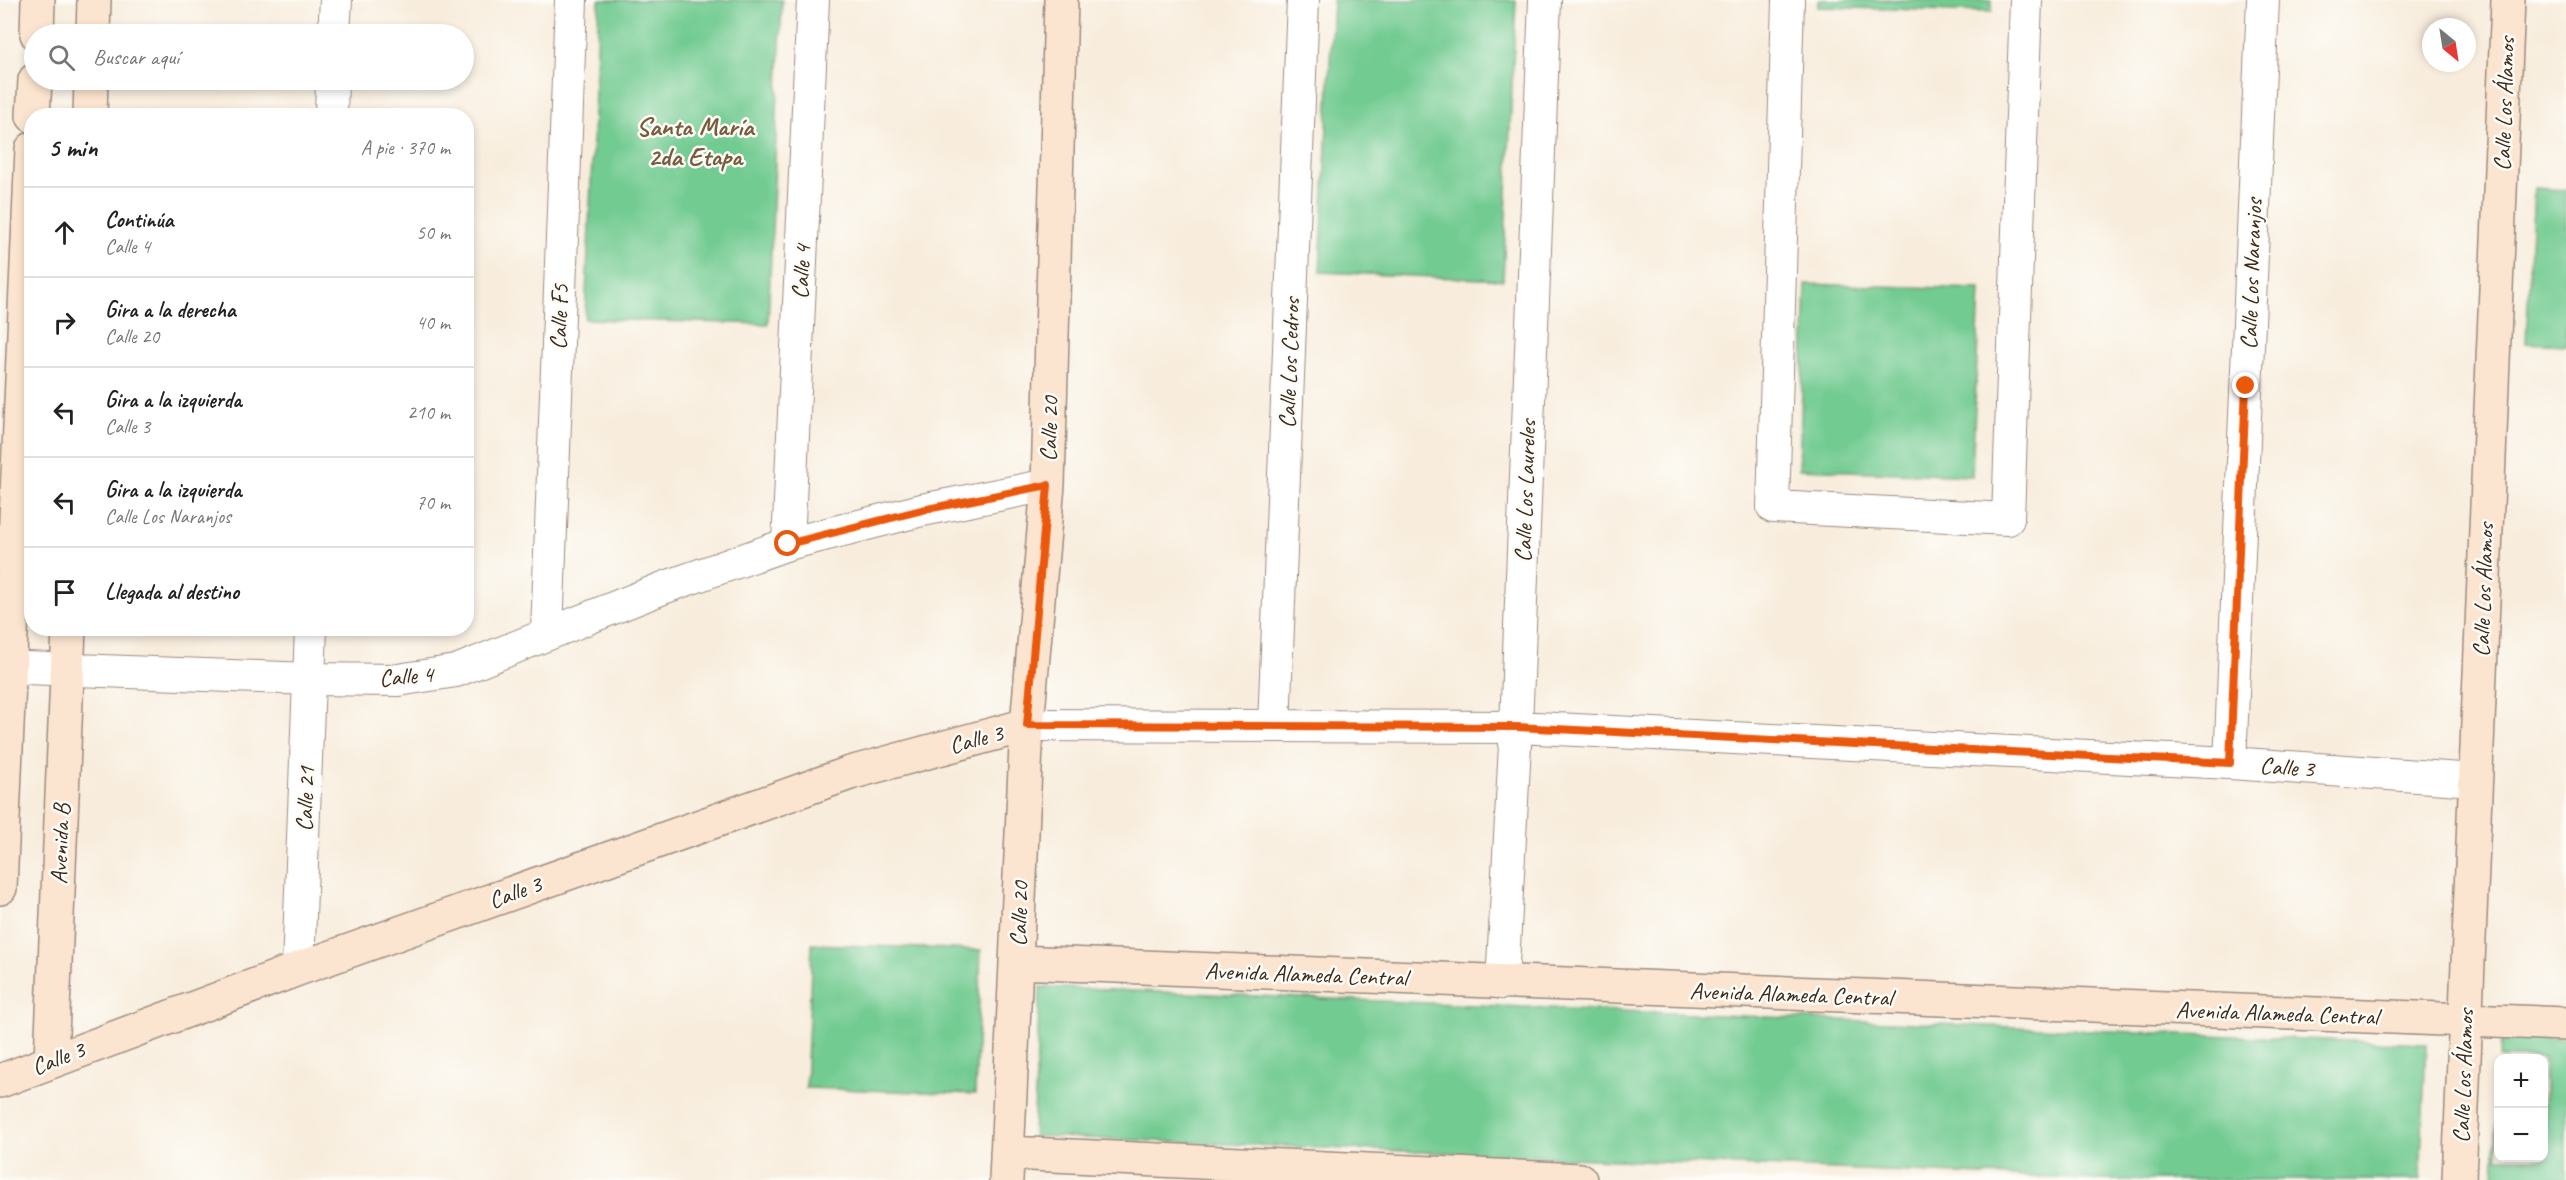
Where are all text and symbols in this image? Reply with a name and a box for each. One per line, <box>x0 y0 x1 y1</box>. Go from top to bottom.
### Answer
north arrow <box>2422 18 2476 72</box>
search box <box>24 24 474 90</box>
street label: Calle Los Álamos <box>2487 35 2521 172</box>
icon: search <box>45 41 78 74</box>
text: Buscar aquí <box>93 43 179 71</box>
district label: Santa María 2da Etapa <box>636 110 756 173</box>
text: 5 min <box>48 131 97 164</box>
text: A pie · 370 m <box>361 135 450 160</box>
street label: Calle Los Naranjos <box>2233 195 2269 350</box>
text: Continúa <box>105 206 173 234</box>
icon: ahead <box>48 216 81 249</box>
text: 50 m <box>416 220 450 245</box>
text: Calle 4 <box>105 234 150 259</box>
street label: Calle 4 <box>785 242 818 300</box>
street label: Calle F5 <box>543 283 575 350</box>
text: Gira a la derecha <box>105 296 236 324</box>
street label: Calle Los Cedros <box>1272 296 1306 429</box>
icon: right <box>48 306 81 339</box>
text: 40 m <box>416 310 450 335</box>
text: Calle 20 <box>105 324 159 349</box>
route end <box>2232 372 2258 398</box>
text: Gira a la izquierda <box>105 386 242 414</box>
street label: Calle 20 <box>1033 394 1065 462</box>
icon: left <box>48 396 81 429</box>
text: 210 m <box>407 400 450 425</box>
text: Calle 3 <box>105 414 150 439</box>
street label: Calle Los Laureles <box>1508 418 1543 563</box>
text: Gira a la izquierda <box>105 476 242 504</box>
icon: left <box>48 486 81 519</box>
text: 70 m <box>416 490 450 515</box>
text: Calle Los Naranjos <box>105 504 231 529</box>
street label: Calle Los Álamos <box>2466 521 2500 658</box>
route start <box>774 530 800 556</box>
icon: arrive <box>48 576 81 609</box>
text: Llegada al destino <box>105 578 239 606</box>
street label: Calle 4 <box>378 658 437 693</box>
street label: Calle 3 <box>946 717 1008 761</box>
street label: Calle 3 <box>2259 750 2317 784</box>
street label: Calle 21 <box>289 765 321 832</box>
street label: Avenida B <box>44 802 76 885</box>
street label: Calle 3 <box>484 868 548 915</box>
street label: Calle 20 <box>1003 879 1035 947</box>
street label: Avenida Alameda Central <box>1204 955 1412 993</box>
street label: Avenida Alameda Central <box>1689 975 1897 1013</box>
street label: Avenida Alameda Central <box>2175 994 2383 1032</box>
street label: Calle Los Álamos <box>2446 1007 2480 1144</box>
street label: Calle 3 <box>27 1033 91 1082</box>
map controls <box>2494 1054 2548 1162</box>
button: + <box>2494 1054 2548 1108</box>
button: − <box>2494 1108 2548 1162</box>

